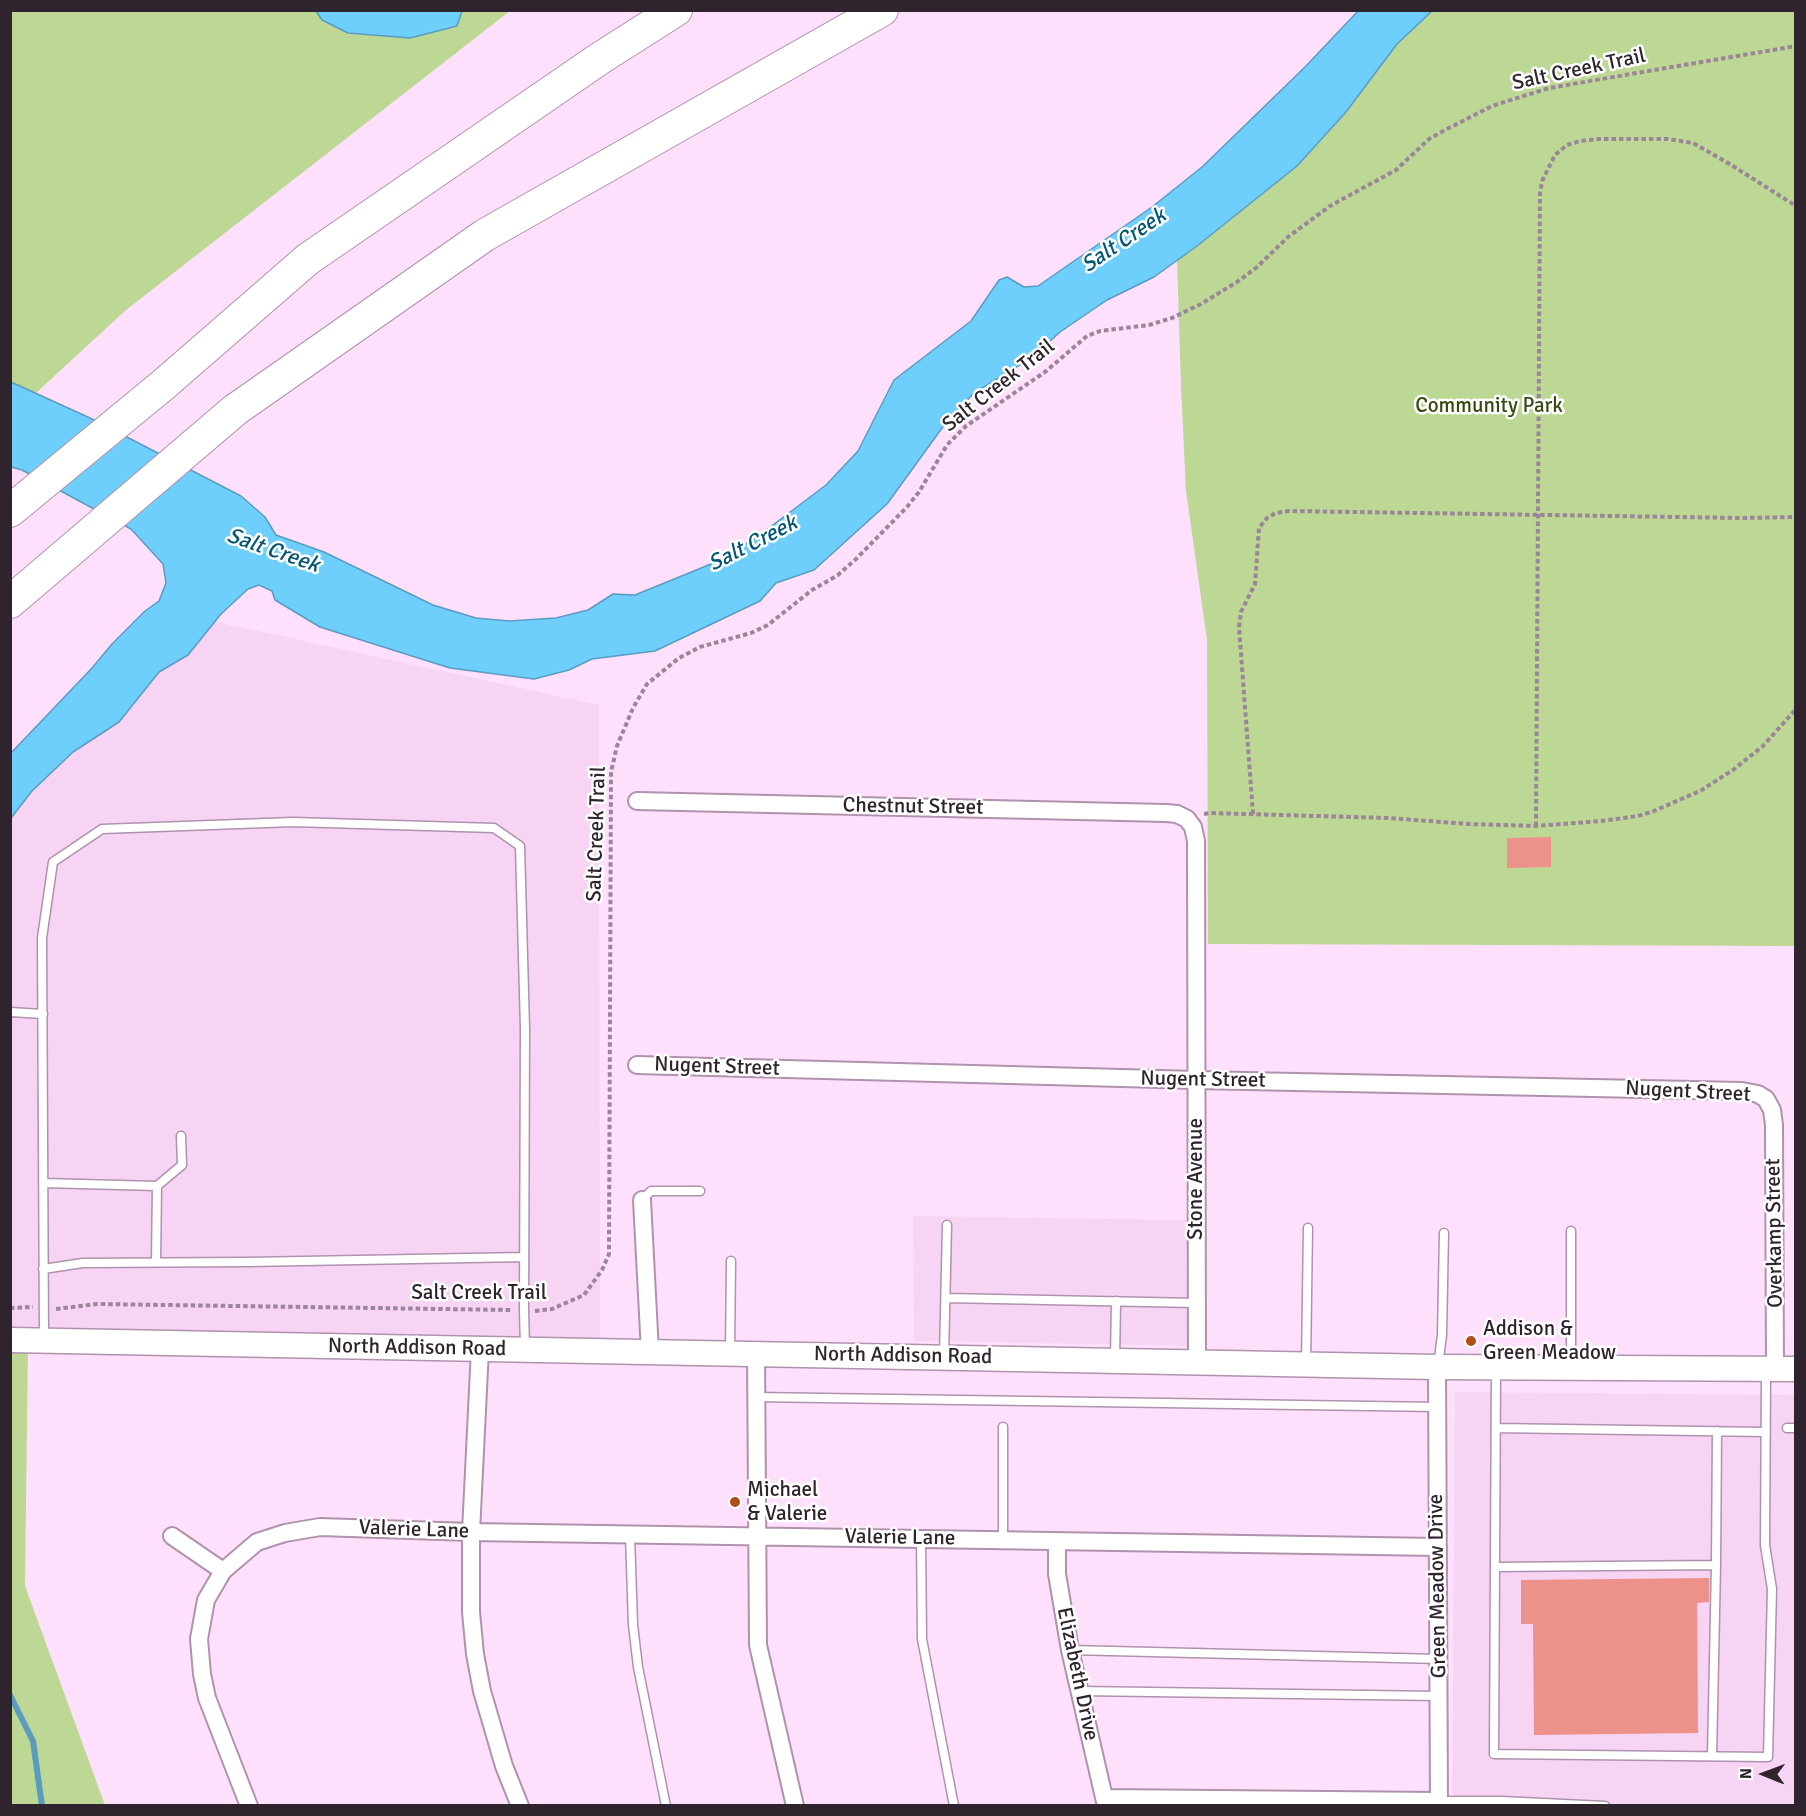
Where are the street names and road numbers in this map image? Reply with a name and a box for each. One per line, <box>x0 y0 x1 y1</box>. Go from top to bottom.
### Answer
street label: Salt Creek Trail <box>1510 44 1648 96</box>
street label: Salt Creek Trail <box>938 334 1060 438</box>
street label: Salt Creek Trail <box>582 766 612 902</box>
street label: Chestnut Street <box>842 793 984 821</box>
street label: Nugent Street <box>654 1052 780 1082</box>
street label: Nugent Street <box>1140 1066 1266 1094</box>
street label: Nugent Street <box>1625 1076 1751 1108</box>
street label: Stone Avenue <box>1183 1118 1209 1240</box>
street label: Overkamp Street <box>1761 1158 1789 1308</box>
street label: Salt Creek Trail <box>411 1280 547 1306</box>
street label: North Addison Road <box>328 1334 506 1362</box>
street label: North Addison Road <box>814 1342 992 1370</box>
street label: Green Meadow Drive <box>1424 1494 1452 1678</box>
street label: Valerie Lane <box>358 1515 470 1545</box>
street label: Valerie Lane <box>844 1524 956 1552</box>
street label: Elizabeth Drive <box>1051 1605 1103 1743</box>

